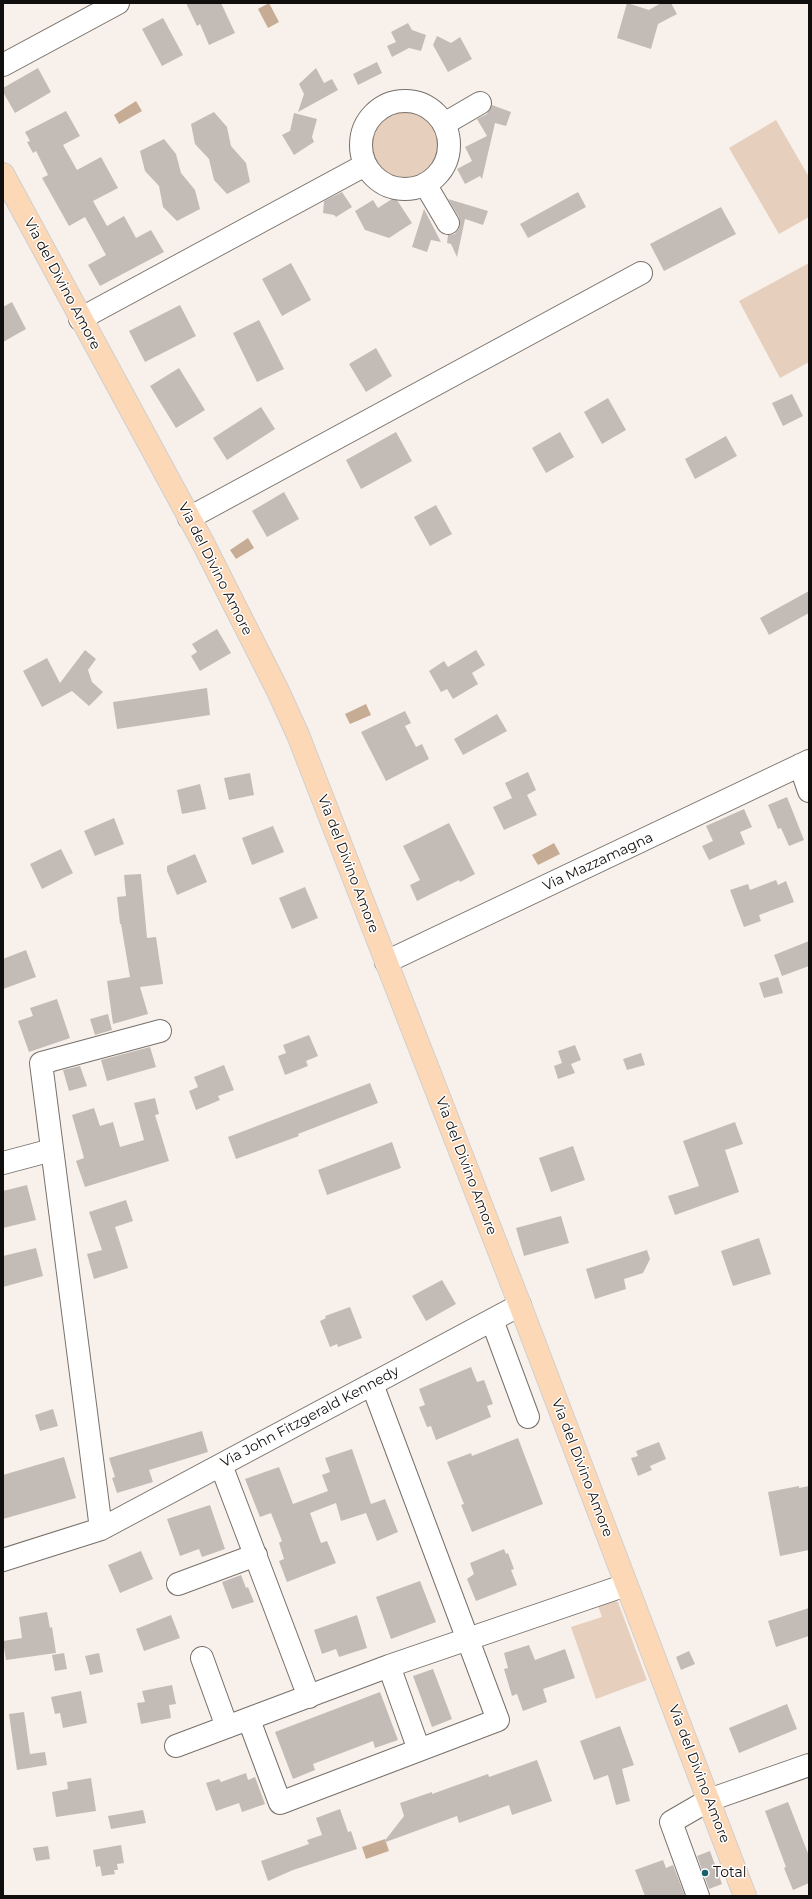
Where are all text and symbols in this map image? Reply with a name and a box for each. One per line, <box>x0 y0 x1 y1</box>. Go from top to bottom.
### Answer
street label: Via del Divino Amore <box>20 215 104 353</box>
street label: Via del Divino Amore <box>174 500 256 638</box>
street label: Via del Divino Amore <box>314 792 382 936</box>
street label: Via Mazzamagna <box>540 829 656 895</box>
street label: Via del Divino Amore <box>432 1094 500 1238</box>
street label: Via John Fitzgerald Kennedy <box>218 1363 402 1471</box>
street label: Via del Divino Amore <box>548 1396 616 1540</box>
street label: Via del Divino Amore <box>665 1702 733 1846</box>
place label: Total <box>713 1865 746 1881</box>
marker: Total <box>700 1868 710 1878</box>

